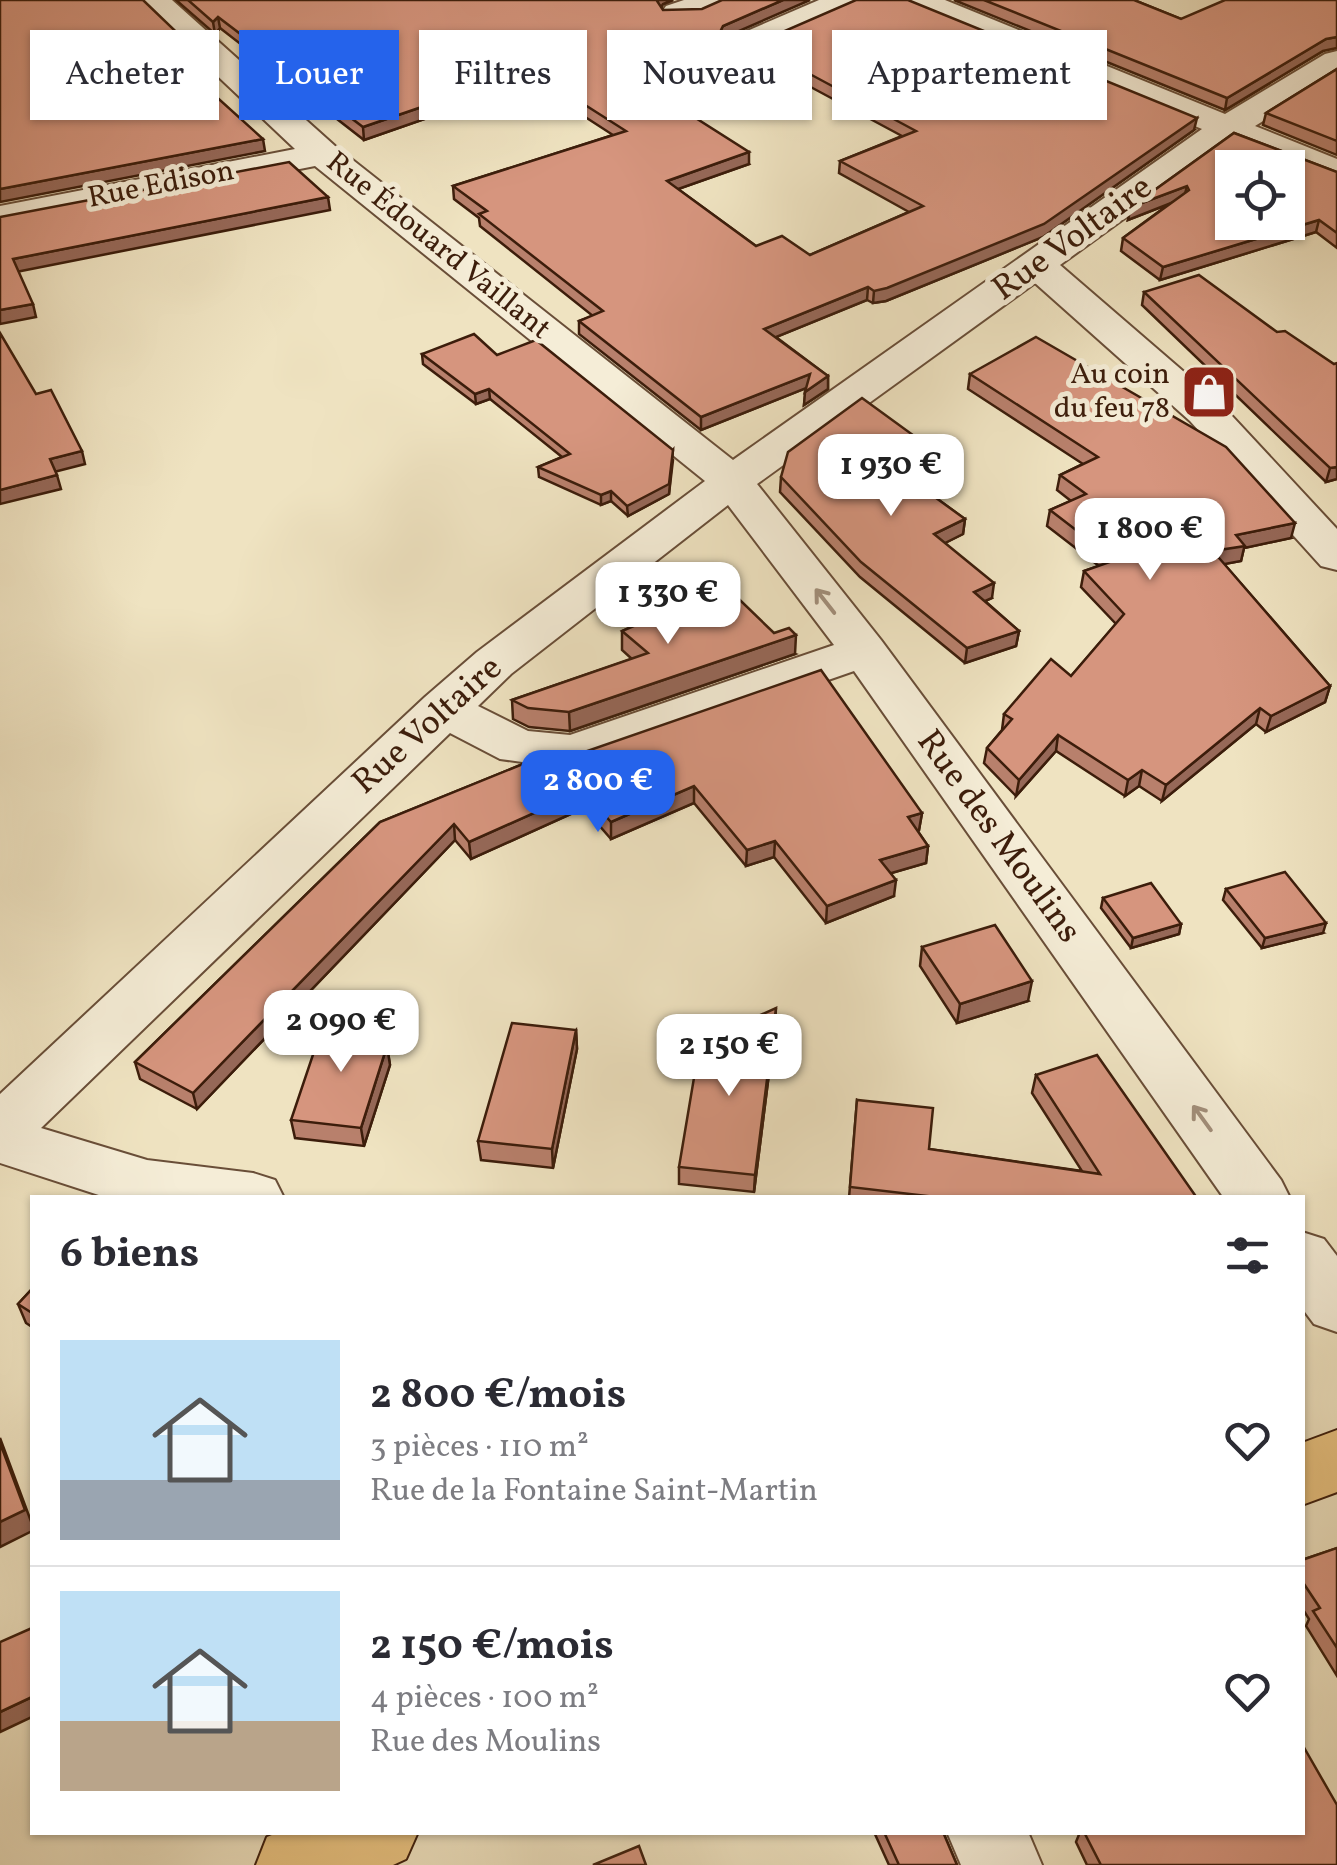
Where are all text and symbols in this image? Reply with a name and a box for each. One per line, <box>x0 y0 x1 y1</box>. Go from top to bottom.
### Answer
chip: Acheter <box>30 30 219 120</box>
chip: Louer <box>239 30 399 120</box>
chip: Filtres <box>419 30 587 120</box>
chip: Nouveau <box>607 30 812 120</box>
chip: Appartement <box>832 30 1107 120</box>
street label: Rue Édouard Vaillant <box>317 142 559 350</box>
street label: Rue Edison <box>84 150 238 220</box>
map controls <box>1215 150 1305 240</box>
button: locate <box>1215 150 1305 240</box>
street label: Rue Voltaire <box>983 165 1163 313</box>
place label: Au coin du feu 78 <box>1054 354 1170 430</box>
shop icon: Au coin du feu 78 <box>1179 362 1239 422</box>
pin: 1 930 € <box>799 434 983 519</box>
text: 1 930 € <box>840 444 942 488</box>
pin: 1 800 € <box>1058 498 1242 583</box>
text: 1 800 € <box>1097 508 1203 552</box>
pin: 1 330 € <box>576 562 760 647</box>
text: 1 330 € <box>617 572 719 616</box>
one-way arrow <box>815 588 836 615</box>
street label: Rue Voltaire <box>342 646 514 806</box>
street label: Rue des Moulins <box>904 721 1092 953</box>
pin: 2 800 € <box>506 750 690 835</box>
text: 2 800 € <box>543 760 653 804</box>
pin: 2 090 € <box>249 990 433 1075</box>
text: 2 090 € <box>286 1000 396 1044</box>
pin: 2 150 € <box>637 1014 821 1099</box>
text: 2 150 € <box>679 1024 779 1068</box>
one-way arrow <box>1192 1105 1213 1133</box>
text: 6 biens <box>60 1226 199 1285</box>
icon: filters <box>1220 1228 1275 1283</box>
text: 2 800 €/mois <box>370 1367 626 1426</box>
icon: home <box>140 1380 260 1500</box>
icon: heart <box>1220 1413 1275 1468</box>
text: 3 pièces · 110 m² <box>370 1426 589 1470</box>
text: Rue de la Fontaine Saint-Martin <box>370 1470 818 1514</box>
text: 2 150 €/mois <box>370 1618 614 1677</box>
icon: home <box>140 1631 260 1751</box>
icon: heart <box>1220 1664 1275 1719</box>
text: 4 pièces · 100 m² <box>370 1677 599 1721</box>
text: Rue des Moulins <box>370 1721 601 1765</box>

